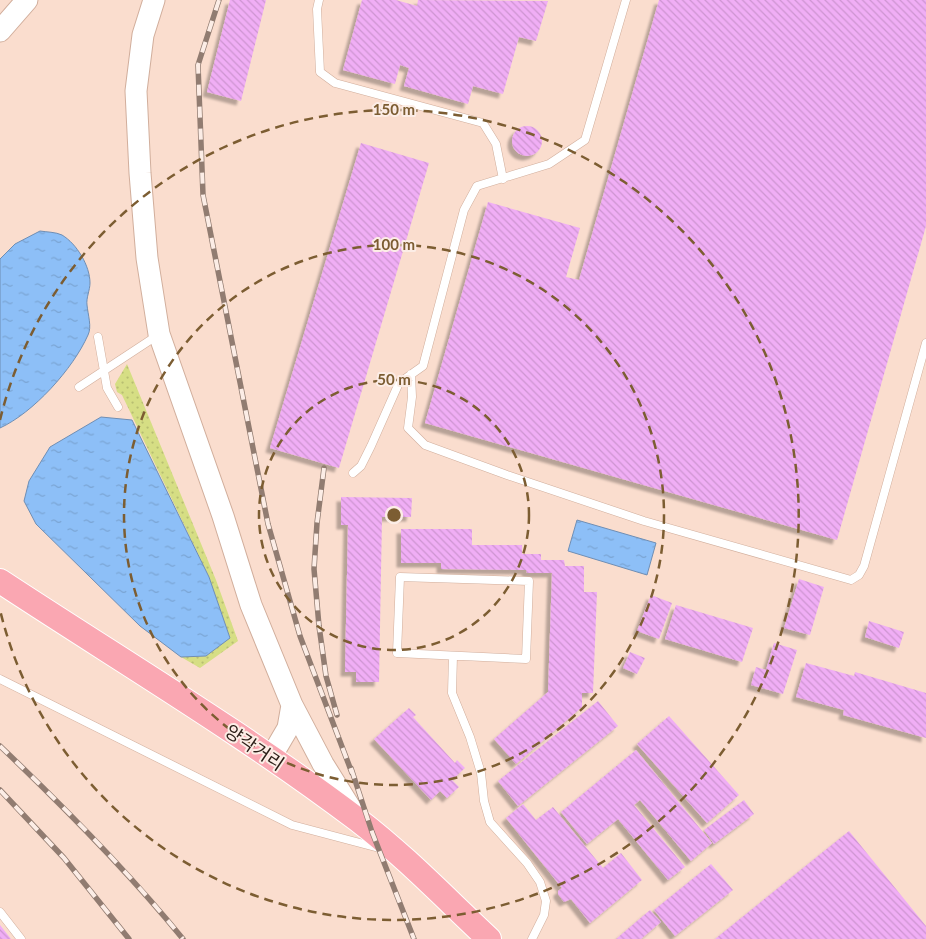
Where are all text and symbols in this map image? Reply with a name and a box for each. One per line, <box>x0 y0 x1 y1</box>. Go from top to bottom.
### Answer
text: 150 m <box>373 100 415 118</box>
text: 100 m <box>373 235 415 253</box>
text: 50 m <box>377 370 411 388</box>
centre of rings <box>385 506 403 524</box>
street label: 양각거리 <box>221 719 289 775</box>

